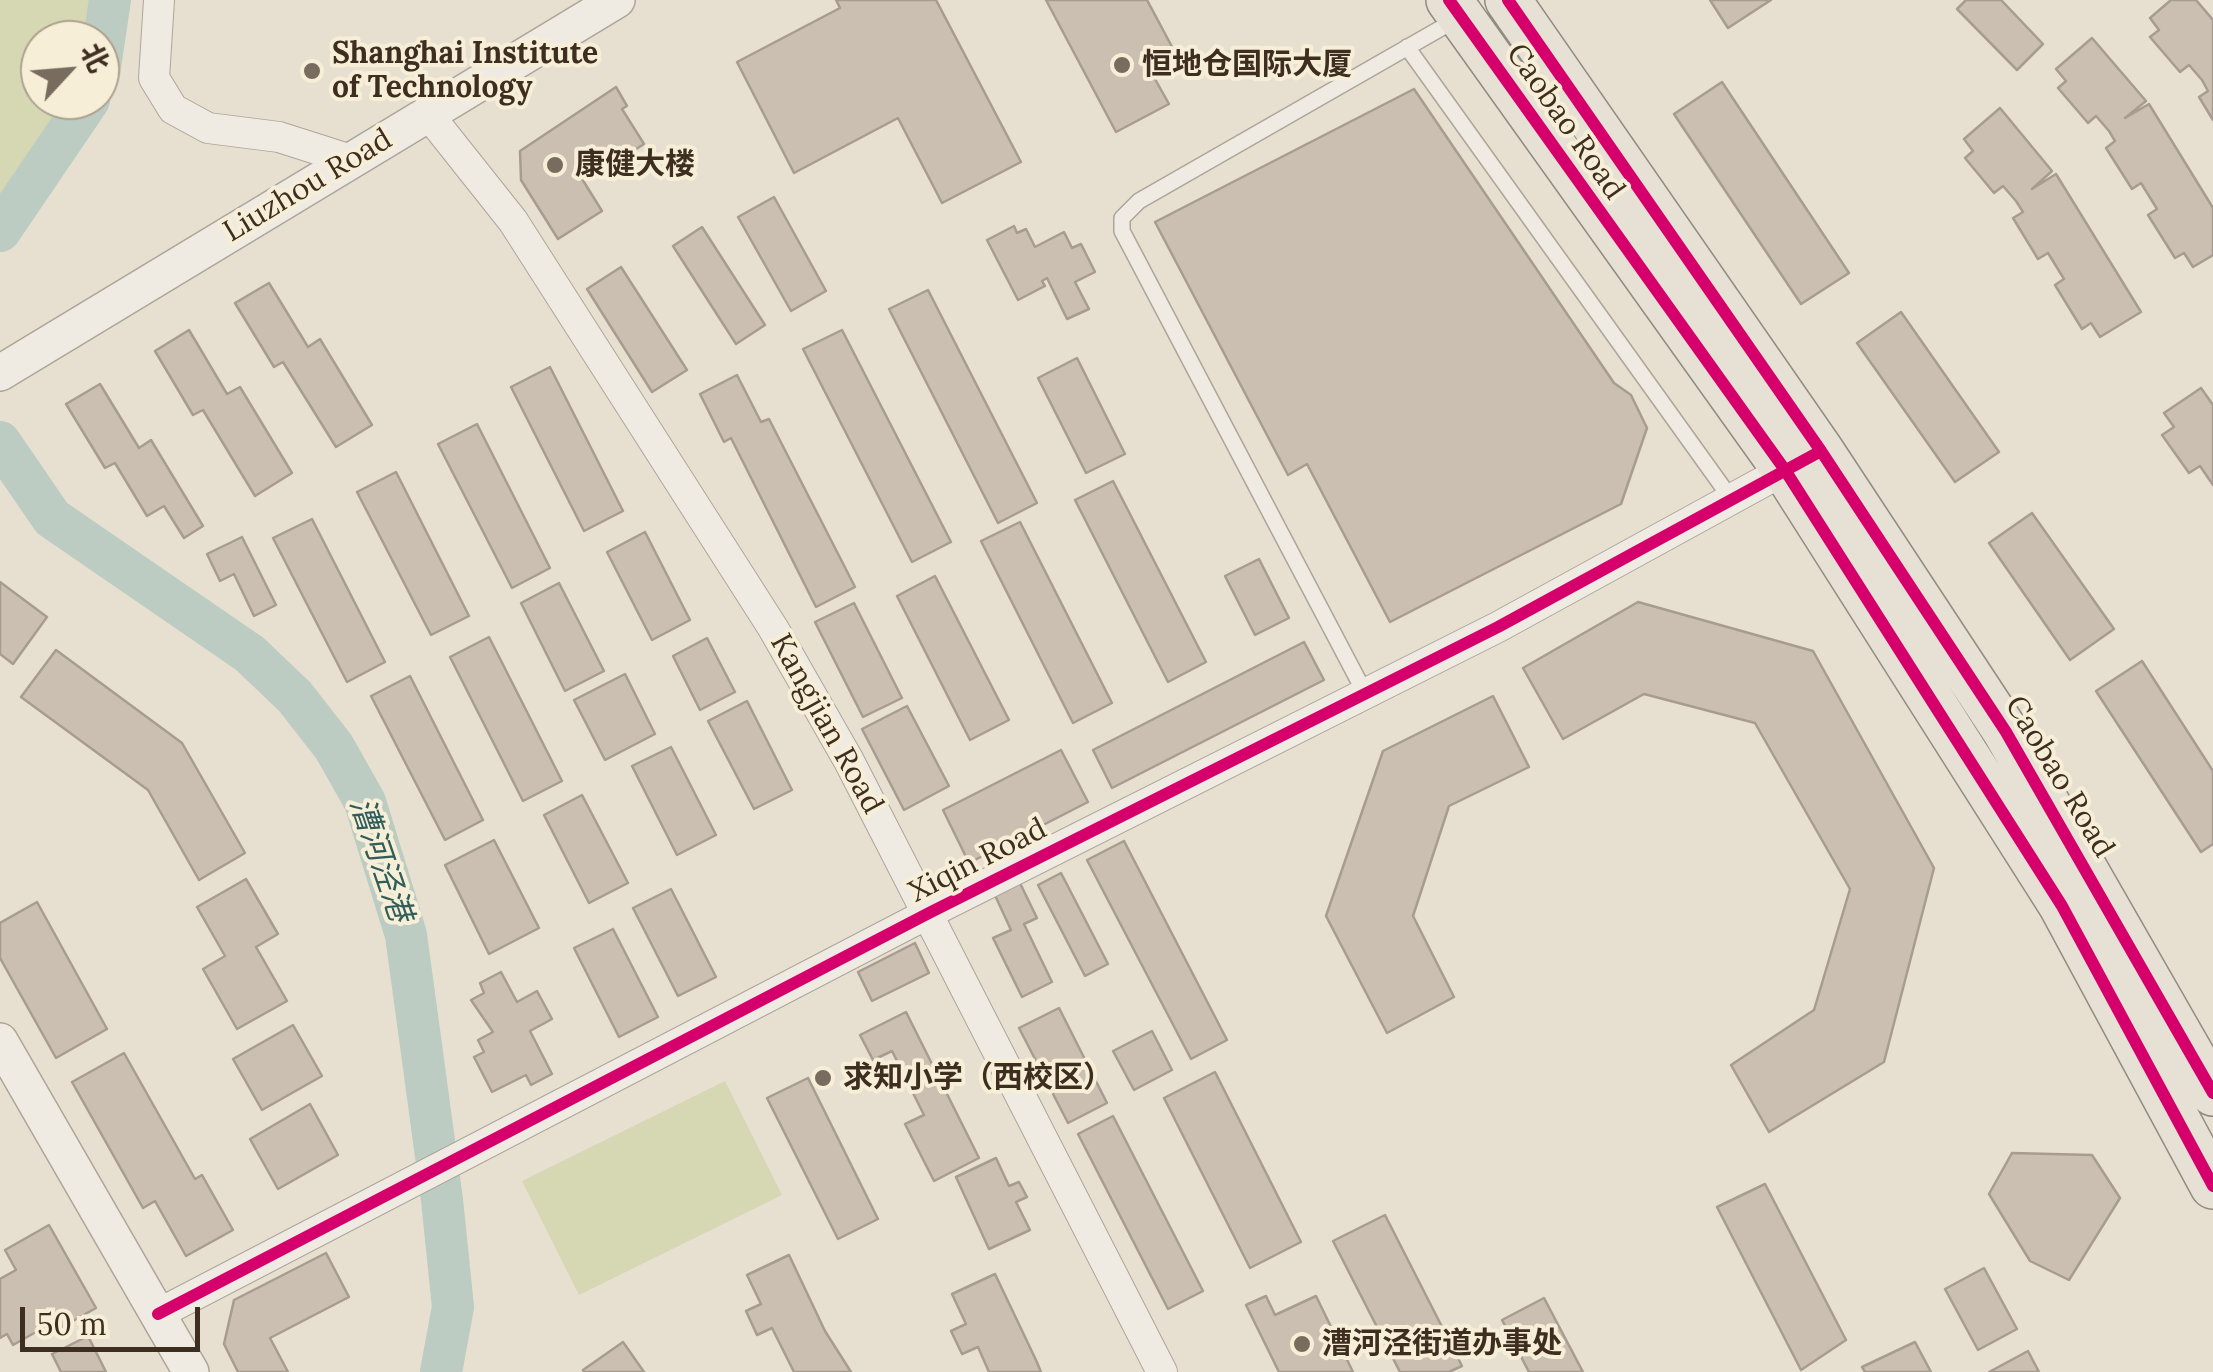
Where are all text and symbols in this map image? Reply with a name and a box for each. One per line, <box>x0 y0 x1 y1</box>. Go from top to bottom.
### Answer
north arrow <box>20 20 120 120</box>
place label: Shanghai Institute of Technology <box>332 36 598 106</box>
text: 北 <box>73 37 117 78</box>
street label: Caobao Road <box>1498 37 1632 207</box>
place label: 恒地仓国际大厦 <box>1142 47 1352 83</box>
marker: 恒地仓国际大厦 <box>1111 54 1133 76</box>
marker: Shanghai Institute of Technology <box>301 60 323 82</box>
street label: Liuzhou Road <box>217 122 399 250</box>
place label: 康健大楼 <box>575 147 695 183</box>
marker: 康健大楼 <box>544 154 566 176</box>
street label: Kangjian Road <box>762 628 890 820</box>
street label: Caobao Road <box>1997 690 2121 864</box>
water label: 漕河泾港 <box>341 793 419 927</box>
street label: Xiqin Road <box>903 811 1053 911</box>
place label: 求知小学（西校区） <box>843 1060 1113 1096</box>
marker: 求知小学（西校区） <box>812 1067 834 1089</box>
scale bar <box>25 1287 205 1349</box>
text: 50 m <box>37 1305 107 1343</box>
place label: 漕河泾街道办事处 <box>1322 1326 1562 1362</box>
marker: 漕河泾街道办事处 <box>1291 1333 1313 1355</box>

